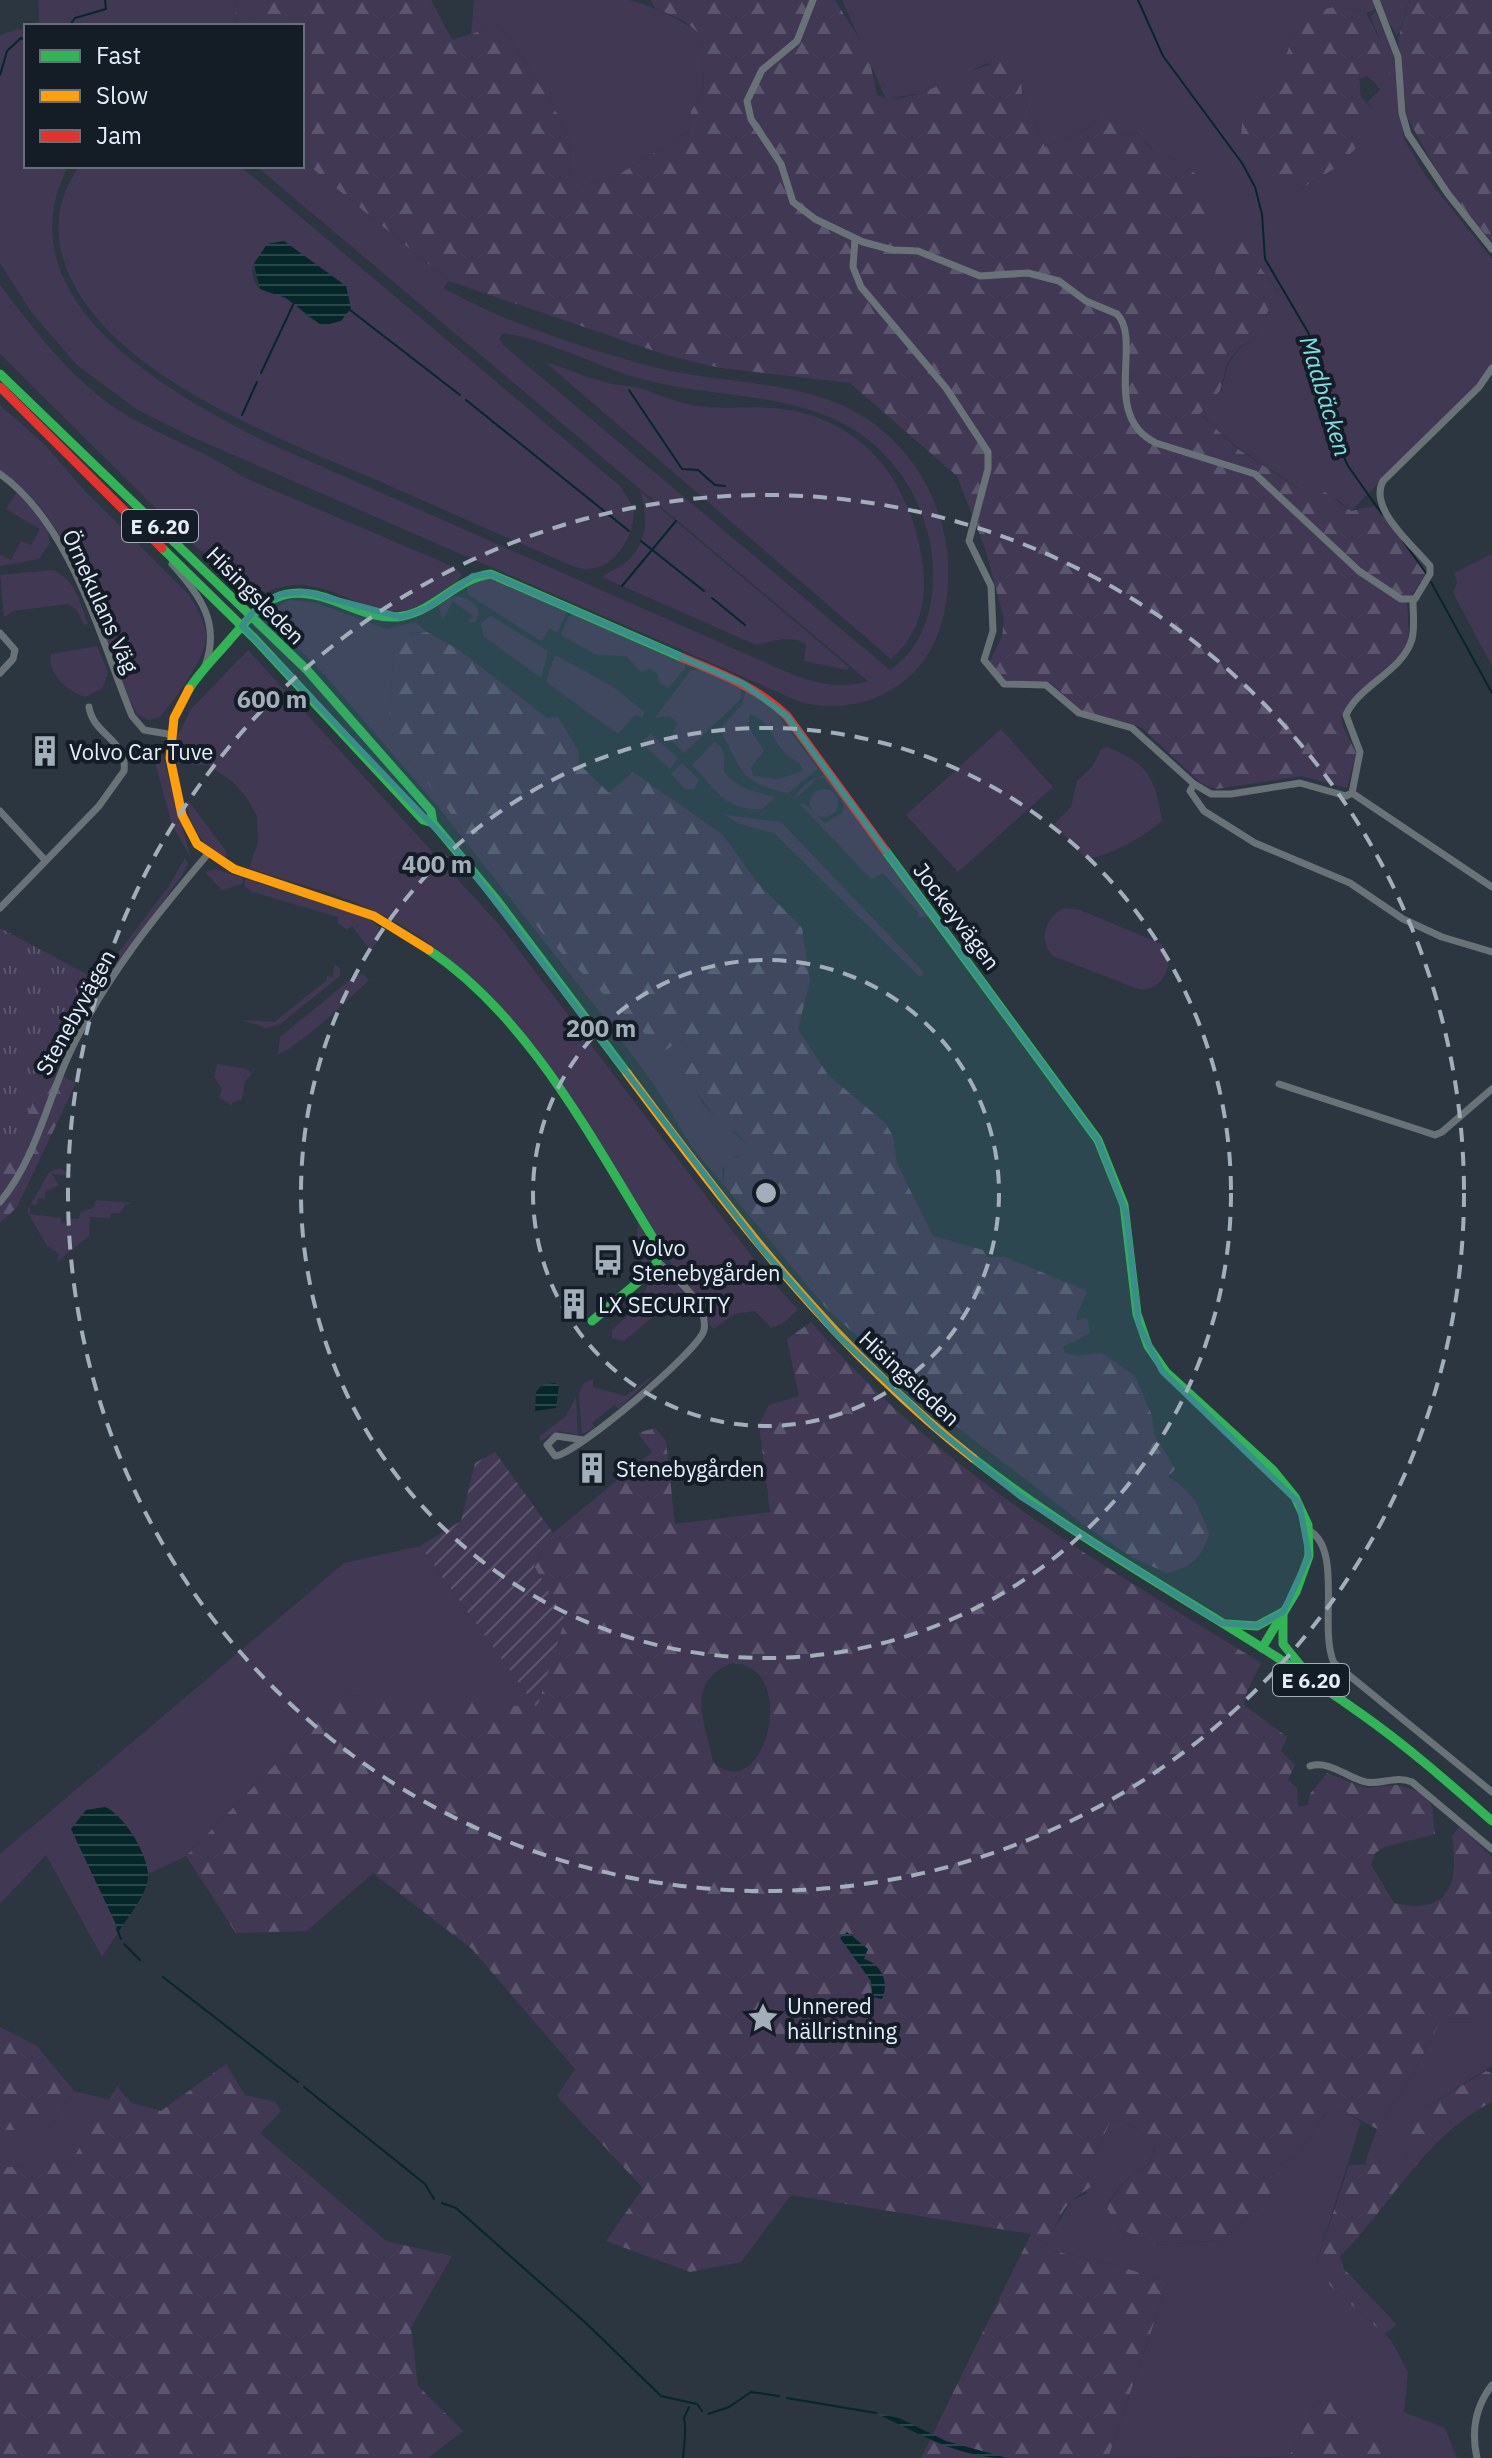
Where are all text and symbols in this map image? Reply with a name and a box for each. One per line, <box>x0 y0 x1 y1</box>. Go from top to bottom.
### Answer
legend <box>24 24 304 168</box>
text: Fast <box>96 39 141 71</box>
text: Slow <box>96 79 148 111</box>
text: Jam <box>96 119 142 151</box>
water label: Madbäcken <box>1293 332 1359 460</box>
road number: E 6.20 <box>122 510 198 542</box>
street label: Örnekulans Väg <box>56 525 146 678</box>
street label: Hisingsleden <box>201 540 311 650</box>
text: 600 m <box>237 683 307 715</box>
building icon: Volvo Car Tuve <box>28 734 62 768</box>
place label: Volvo Car Tuve <box>69 737 213 766</box>
text: 400 m <box>402 848 472 880</box>
street label: Jockeyvägen <box>907 856 1007 976</box>
street label: Stenebyvägen <box>29 944 121 1080</box>
text: 200 m <box>566 1012 636 1044</box>
centre of rings <box>752 1179 780 1207</box>
place label: Volvo Stenebygården <box>632 1233 781 1287</box>
bus stop icon: Volvo Stenebygården <box>591 1243 625 1277</box>
building icon: LX SECURITY <box>557 1287 591 1321</box>
place label: LX SECURITY <box>598 1290 730 1319</box>
street label: Hisingsleden <box>853 1324 967 1432</box>
building icon: Stenebygården <box>575 1451 609 1485</box>
place label: Stenebygården <box>616 1454 765 1483</box>
road number: E 6.20 <box>1273 1664 1349 1696</box>
place label: Unnered hällristning <box>787 1991 897 2045</box>
place icon: Unnered hällristning <box>746 2001 780 2035</box>

